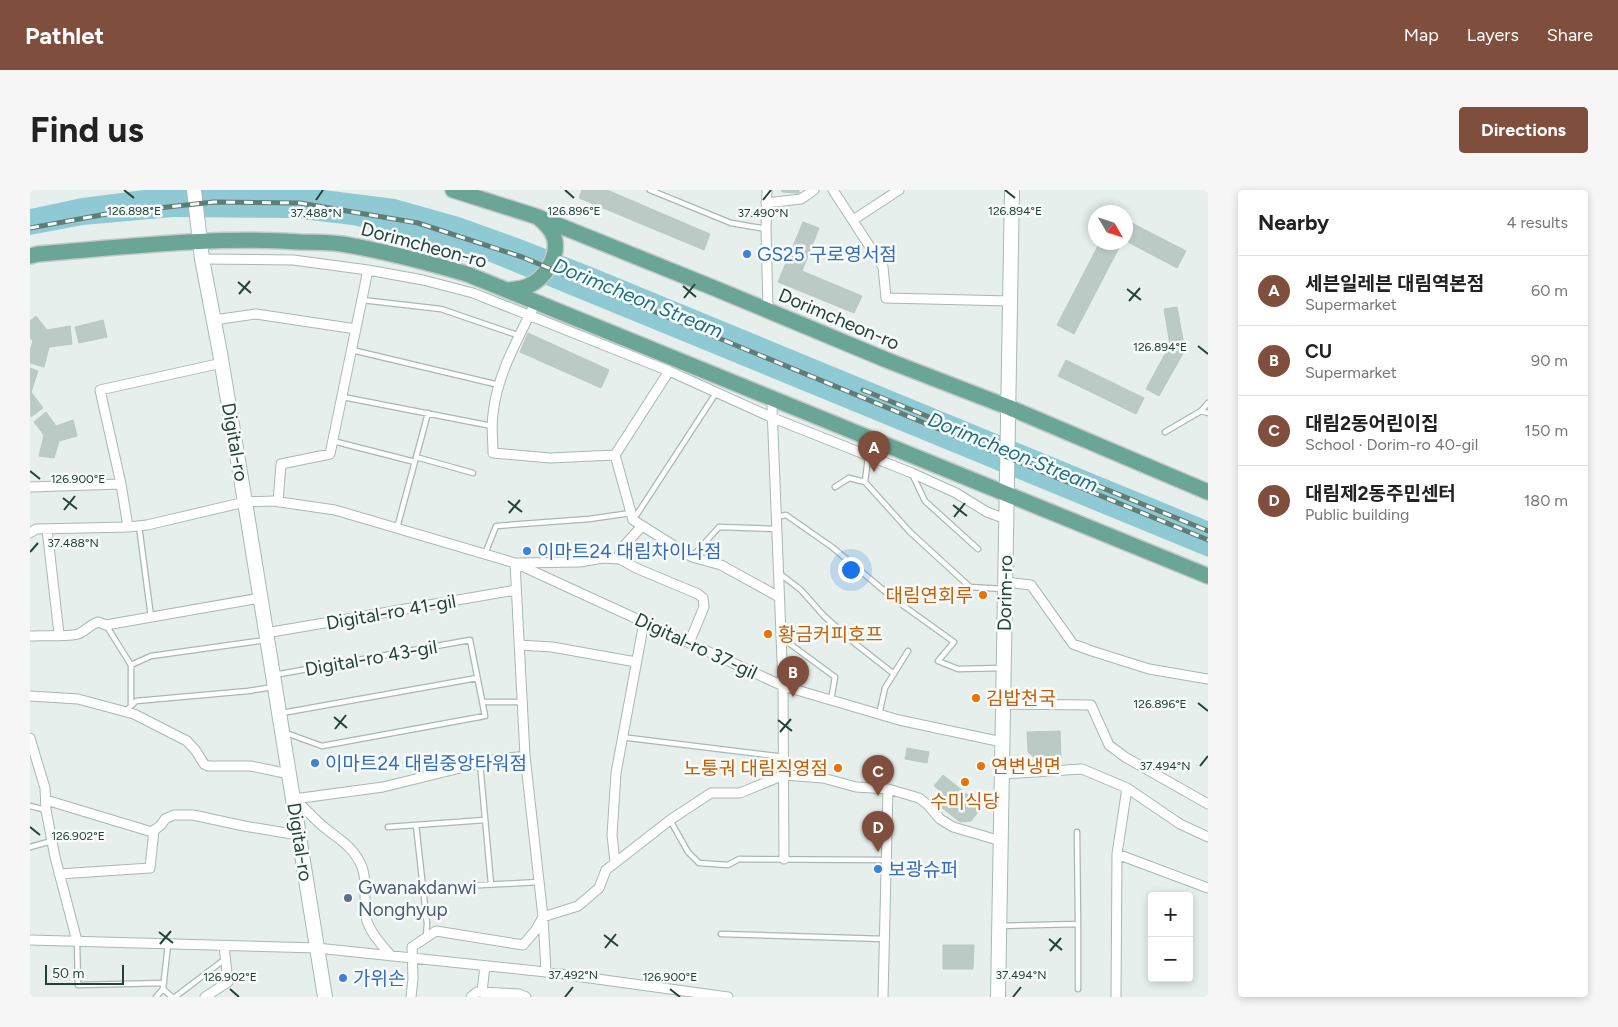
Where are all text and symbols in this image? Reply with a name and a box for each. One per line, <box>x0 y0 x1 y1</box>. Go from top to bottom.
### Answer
text: Pathlet <box>25 21 104 50</box>
text: Map <box>1404 24 1439 46</box>
text: Layers <box>1467 24 1519 46</box>
text: Share <box>1547 24 1593 46</box>
button: Directions <box>1459 107 1588 153</box>
text: Find us <box>30 109 144 151</box>
text: 126.898°E <box>107 204 161 218</box>
text: 126.896°E <box>547 204 601 218</box>
text: 126.894°E <box>988 204 1042 218</box>
north arrow <box>1088 205 1133 250</box>
text: 37.488°N <box>290 206 342 220</box>
text: 37.490°N <box>737 206 789 220</box>
text: Nearby <box>1258 210 1329 235</box>
text: 4 results <box>1507 213 1568 232</box>
street label: Dorimcheon-ro <box>359 217 489 273</box>
place label: GS25 구로영서점 <box>757 243 897 266</box>
marker: GS25 구로영서점 <box>741 248 753 260</box>
water label: Dorimcheon Stream <box>550 253 726 343</box>
text: 세븐일레븐 대림역본점 <box>1305 272 1484 295</box>
text: A <box>1268 281 1280 300</box>
text: 60 m <box>1531 281 1568 300</box>
street label: Dorimcheon-ro <box>775 283 903 355</box>
text: Supermarket <box>1305 295 1397 314</box>
text: 126.894°E <box>1133 340 1187 354</box>
text: CU <box>1305 340 1332 363</box>
text: B <box>1269 351 1279 370</box>
text: 90 m <box>1531 351 1568 370</box>
text: Supermarket <box>1305 363 1397 382</box>
street label: Digital-ro <box>217 401 253 483</box>
water label: Dorimcheon Stream <box>925 407 1101 497</box>
text: 대림2동어린이집 <box>1305 412 1438 435</box>
text: C <box>1268 421 1280 440</box>
text: 150 m <box>1524 421 1568 440</box>
pin: A <box>858 431 890 472</box>
text: School · Dorim-ro 40-gil <box>1305 435 1478 454</box>
text: 126.900°E <box>51 472 105 486</box>
text: 대림제2동주민센터 <box>1305 482 1456 505</box>
text: D <box>1268 491 1280 510</box>
text: 180 m <box>1524 491 1568 510</box>
text: Public building <box>1305 505 1409 524</box>
text: 37.488°N <box>47 536 99 550</box>
place label: 이마트24 대림차이나점 <box>537 540 721 563</box>
marker: 이마트24 대림차이나점 <box>521 545 533 557</box>
street label: Dorim-ro <box>993 555 1017 631</box>
your location <box>838 557 864 583</box>
place label: 대림연회루 <box>886 584 973 607</box>
street label: Digital-ro 41-gil <box>324 589 458 635</box>
marker: 대림연회루 <box>977 589 989 601</box>
street label: Digital-ro 37-gil <box>631 608 761 684</box>
place label: 황금커피호프 <box>778 623 883 646</box>
marker: 황금커피호프 <box>762 628 774 640</box>
street label: Digital-ro 43-gil <box>303 635 439 681</box>
pin: B <box>777 656 809 697</box>
place label: 김밥천국 <box>986 687 1056 710</box>
marker: 김밥천국 <box>970 692 982 704</box>
text: 126.896°E <box>1133 697 1187 711</box>
place label: 이마트24 대림중앙타워점 <box>325 752 527 775</box>
pin: C <box>862 755 894 796</box>
place label: 연변냉면 <box>991 755 1061 778</box>
marker: 이마트24 대림중앙타워점 <box>309 757 321 769</box>
place label: 노퉁궈 대림직영점 <box>683 757 828 780</box>
text: 37.494°N <box>1140 759 1190 773</box>
marker: 연변냉면 <box>975 760 987 772</box>
marker: 노퉁궈 대림직영점 <box>832 762 844 774</box>
marker: 수미식당 <box>959 776 971 788</box>
place label: 수미식당 <box>930 790 1000 813</box>
street label: Digital-ro <box>282 801 318 883</box>
pin: D <box>862 811 894 852</box>
text: 126.902°E <box>51 829 105 843</box>
place label: 보광슈퍼 <box>888 858 958 881</box>
marker: 보광슈퍼 <box>872 863 884 875</box>
place label: Gwanakdanwi Nonghyup <box>358 876 477 921</box>
marker: Gwanakdanwi Nonghyup <box>342 892 354 904</box>
map controls <box>1148 892 1193 982</box>
button: + <box>1148 892 1193 937</box>
button: − <box>1148 937 1193 982</box>
scale bar <box>45 962 124 985</box>
text: 50 m <box>52 965 84 982</box>
place label: 가위손 <box>353 967 405 990</box>
text: 37.492°N <box>548 968 598 982</box>
text: 37.494°N <box>996 968 1046 982</box>
text: 126.902°E <box>203 970 257 984</box>
text: 126.900°E <box>643 970 697 984</box>
marker: 가위손 <box>337 972 349 984</box>

